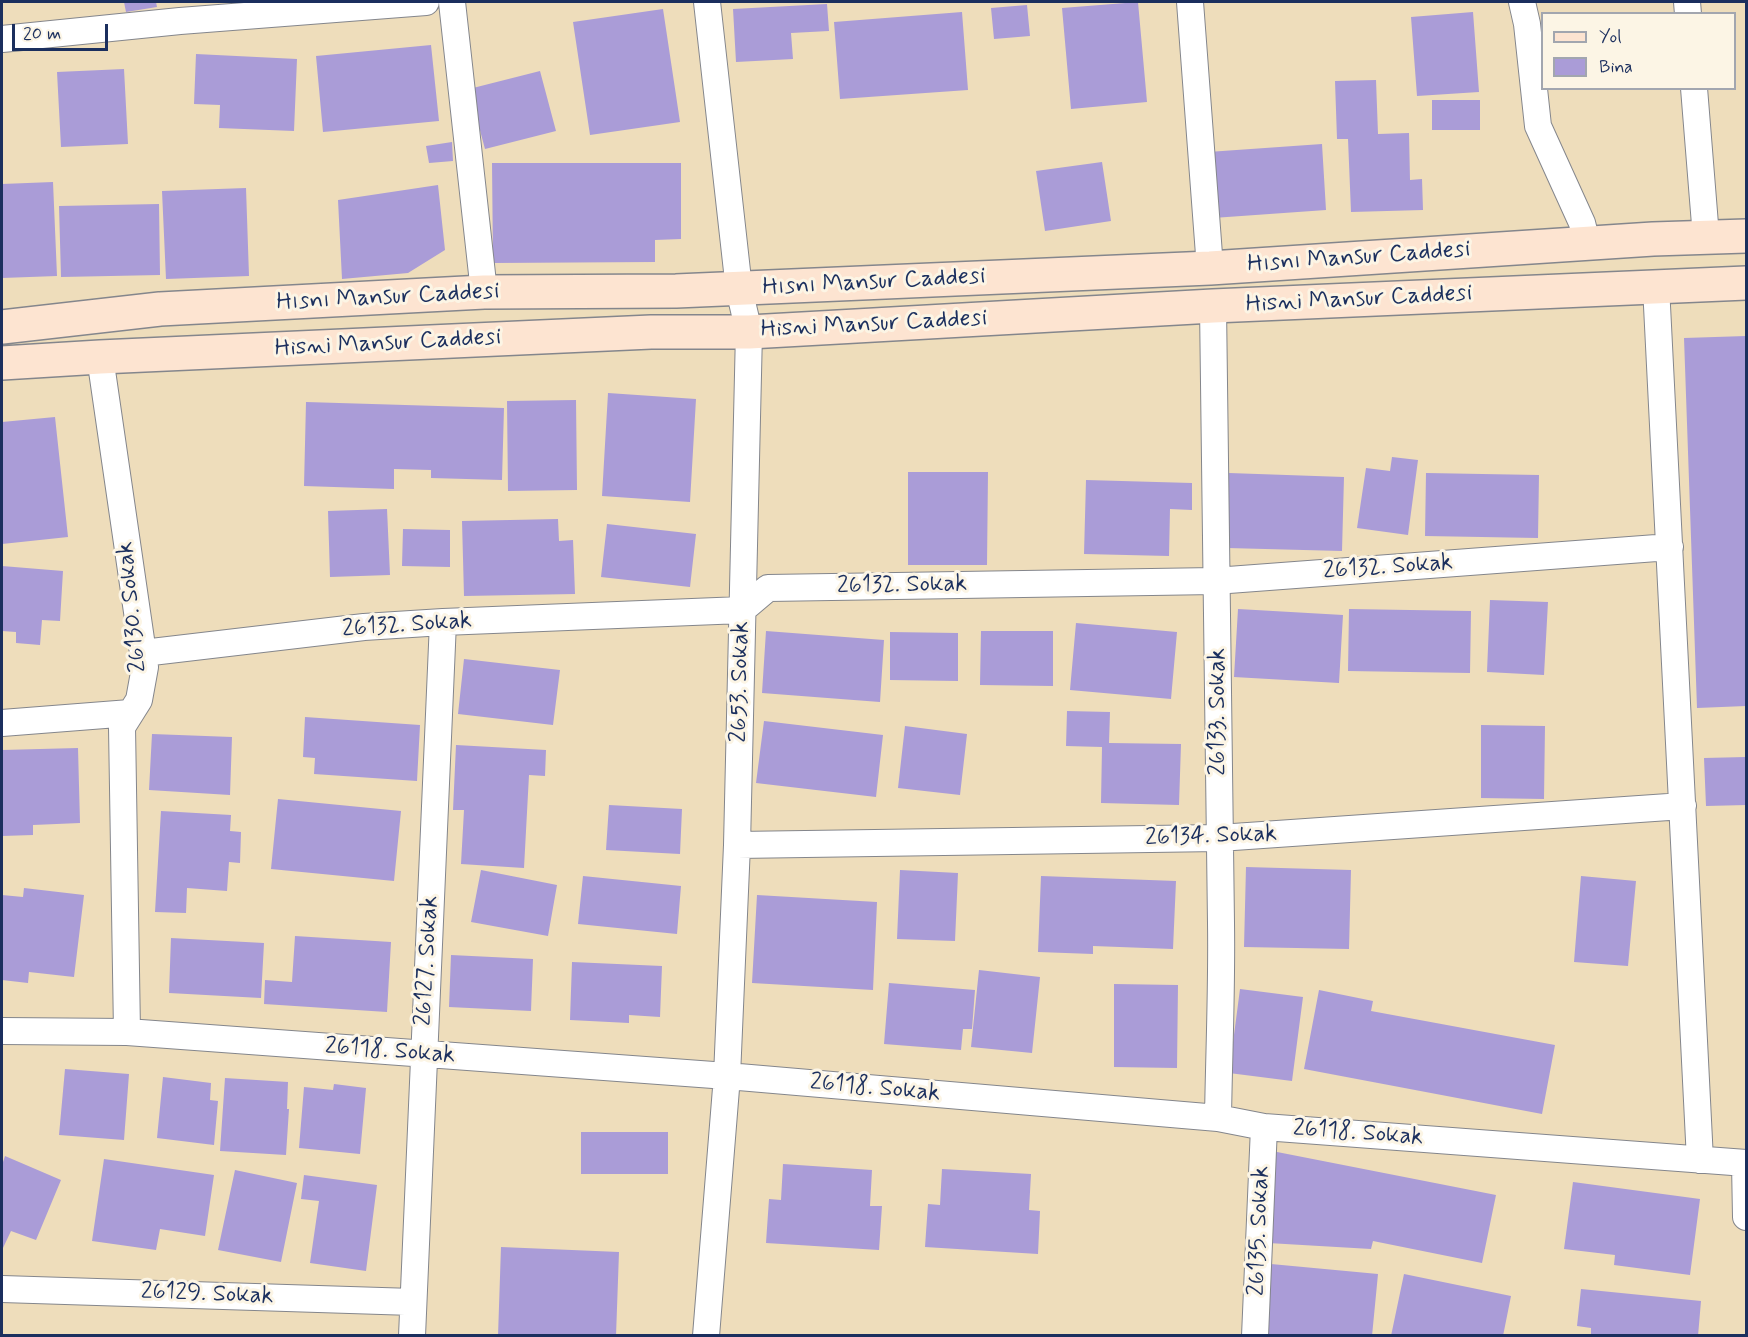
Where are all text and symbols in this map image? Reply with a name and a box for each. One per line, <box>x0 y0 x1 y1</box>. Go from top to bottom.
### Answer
scale bar <box>15 12 111 50</box>
legend <box>1541 12 1736 90</box>
text: 20 m <box>23 22 61 46</box>
text: Yol <box>1599 25 1622 49</box>
text: Bina <box>1599 55 1633 79</box>
street label: Hısnı Mansur Caddesi <box>1246 236 1472 280</box>
street label: Hısnı Mansur Caddesi <box>762 263 986 303</box>
street label: Hısnı Mansur Caddesi <box>276 278 500 318</box>
street label: Hisni Mansur Caddesi <box>1245 280 1473 320</box>
street label: Hisni Mansur Caddesi <box>760 305 988 345</box>
street label: Hisni Mansur Caddesi <box>274 324 502 364</box>
street label: 26130. Sokak <box>112 540 154 674</box>
street label: 26132. Sokak <box>1322 549 1454 587</box>
street label: 26132. Sokak <box>837 570 967 602</box>
street label: 26132. Sokak <box>341 607 473 645</box>
street label: 2653. Sokak <box>726 621 756 743</box>
street label: 26133. Sokak <box>1205 648 1233 776</box>
street label: 26134. Sokak <box>1145 820 1277 854</box>
street label: 26127. Sokak <box>410 895 446 1027</box>
street label: 26118. Sokak <box>324 1033 456 1071</box>
street label: 26118. Sokak <box>809 1069 941 1109</box>
street label: 26118. Sokak <box>1292 1115 1424 1153</box>
street label: 26135. Sokak <box>1243 1165 1277 1297</box>
street label: 26129. Sokak <box>140 1278 274 1312</box>

